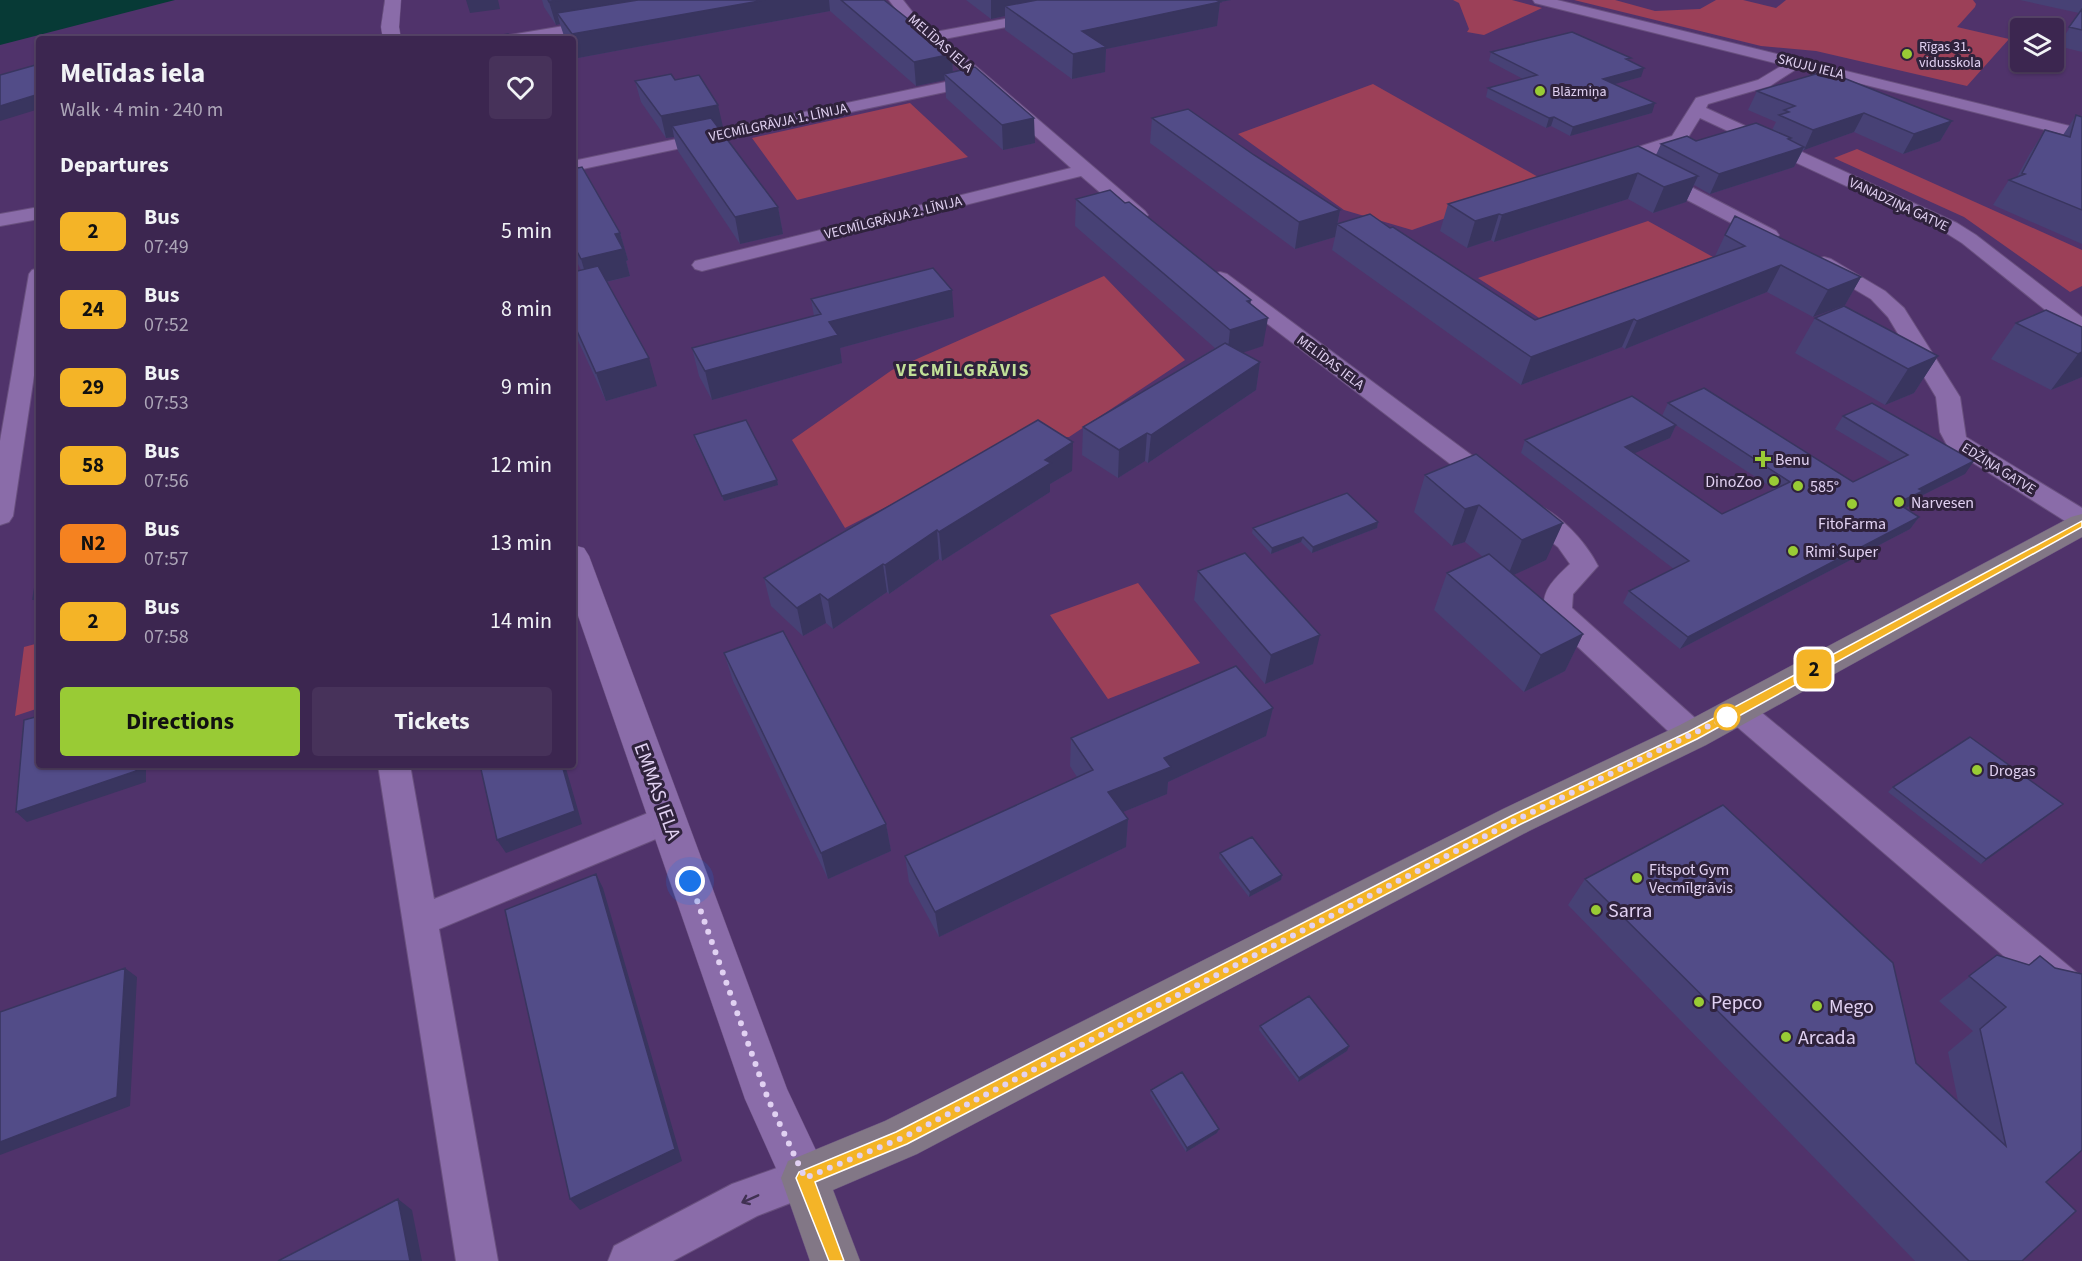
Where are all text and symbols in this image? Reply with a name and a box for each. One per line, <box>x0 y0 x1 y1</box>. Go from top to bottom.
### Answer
street label: MELĪDAS IELA <box>904 10 977 78</box>
map controls <box>2010 18 2064 72</box>
button: layers <box>2010 18 2064 72</box>
place label: Rīgas 31. vidusskola <box>1919 37 1981 73</box>
marker: Rīgas 31. vidusskola <box>1900 47 1914 61</box>
street label: SKUJU IELA <box>1775 49 1846 85</box>
text: Melīdas iela <box>60 53 205 93</box>
button: heart <box>489 56 552 119</box>
place label: Blāzmiņa <box>1552 82 1607 102</box>
marker: Blāzmiņa <box>1533 84 1547 98</box>
text: Walk · 4 min · 240 m <box>60 96 223 124</box>
street label: VECMĪLGRĀVJA 1. LĪNIJA <box>707 98 850 147</box>
text: Departures <box>60 149 169 181</box>
street label: VANADZIŅA GATVE <box>1845 173 1952 237</box>
street label: VECMĪLGRĀVJA 2. LĪNIJA <box>822 191 964 245</box>
text: Bus <box>144 201 180 233</box>
text: 5 min <box>501 215 552 247</box>
text: 2 <box>87 216 99 246</box>
text: 07:49 <box>144 233 189 261</box>
text: Bus <box>144 279 180 311</box>
text: 8 min <box>501 293 552 325</box>
text: 24 <box>82 294 104 324</box>
text: 07:52 <box>144 311 189 339</box>
street label: MELĪDAS IELA <box>1292 331 1369 395</box>
text: Bus <box>144 357 180 389</box>
district label: VECMĪLGRĀVIS <box>895 358 1030 383</box>
text: 9 min <box>501 371 552 403</box>
text: 29 <box>82 372 104 402</box>
text: 07:53 <box>144 389 189 417</box>
text: Bus <box>144 435 180 467</box>
street label: EDŽIŅA GATVE <box>1958 438 2039 500</box>
text: 12 min <box>490 449 552 481</box>
place label: Benu <box>1775 449 1810 471</box>
text: 58 <box>82 450 104 480</box>
marker: Benu <box>1756 452 1770 466</box>
text: 07:56 <box>144 467 189 495</box>
place label: DinoZoo <box>1705 471 1762 493</box>
marker: DinoZoo <box>1767 474 1781 488</box>
place label: 585° <box>1810 476 1839 498</box>
marker: 585° <box>1791 479 1805 493</box>
place label: Narvesen <box>1911 492 1974 514</box>
marker: Narvesen <box>1892 495 1906 509</box>
marker: FitoFarma <box>1845 497 1859 511</box>
text: Bus <box>144 513 180 545</box>
place label: FitoFarma <box>1818 513 1886 535</box>
text: 13 min <box>490 527 552 559</box>
text: N2 <box>80 528 106 558</box>
place label: Rimi Super <box>1805 541 1879 563</box>
marker: Rimi Super <box>1786 544 1800 558</box>
text: 07:57 <box>144 545 189 573</box>
text: Bus <box>144 591 180 623</box>
text: 14 min <box>490 605 552 637</box>
text: 2 <box>87 606 99 636</box>
text: 07:58 <box>144 623 189 651</box>
line badge: 2 <box>1794 650 1834 688</box>
text: 2 <box>1808 654 1820 684</box>
button: Directions <box>60 687 300 756</box>
button: Tickets <box>312 687 552 756</box>
unlabelled marker <box>1714 704 1740 730</box>
street label: EMMAS IELA <box>627 739 688 844</box>
place label: Drogas <box>1989 760 2036 782</box>
marker: Drogas <box>1970 763 1984 777</box>
place label: Fitspot Gym Vecmīlgrāvis <box>1649 859 1733 899</box>
your location <box>675 866 705 896</box>
marker: Fitspot Gym Vecmīlgrāvis <box>1630 871 1644 885</box>
place label: Sarra <box>1608 897 1652 925</box>
marker: Sarra <box>1589 903 1603 917</box>
place label: Pepco <box>1711 989 1762 1017</box>
place label: Mego <box>1829 993 1874 1021</box>
marker: Pepco <box>1692 995 1706 1009</box>
marker: Mego <box>1810 999 1824 1013</box>
place label: Arcada <box>1798 1024 1856 1052</box>
marker: Arcada <box>1779 1030 1793 1044</box>
one-way arrow <box>742 1194 760 1205</box>

